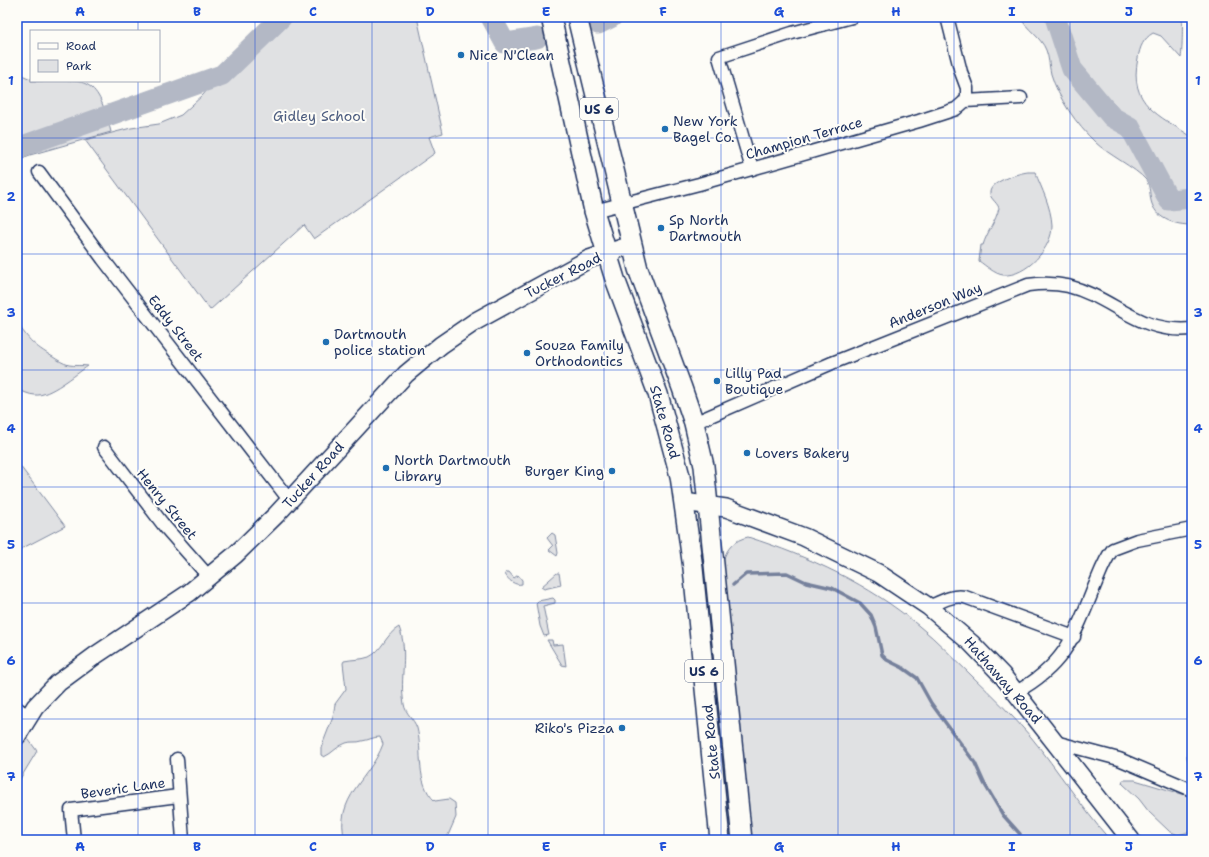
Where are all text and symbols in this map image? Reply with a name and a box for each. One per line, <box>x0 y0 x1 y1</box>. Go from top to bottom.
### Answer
text: A <box>75 3 85 20</box>
text: B <box>193 3 201 20</box>
text: C <box>309 3 317 20</box>
text: D <box>425 3 435 20</box>
text: E <box>542 3 551 20</box>
text: F <box>659 3 667 20</box>
text: G <box>774 3 785 20</box>
text: H <box>891 3 901 20</box>
text: I <box>1008 3 1016 20</box>
text: J <box>1125 3 1133 20</box>
legend <box>30 30 160 82</box>
text: Road <box>66 38 97 54</box>
place label: Nice N'Clean <box>469 46 555 64</box>
marker: Nice N'Clean <box>456 50 466 60</box>
text: Park <box>66 58 92 74</box>
text: 1 <box>8 72 14 89</box>
text: 1 <box>1195 72 1201 89</box>
road number: US 6 <box>580 98 618 120</box>
park label: Gidley School <box>273 107 366 125</box>
place label: New York Bagel Co. <box>673 112 738 146</box>
street label: Champion Terrace <box>743 113 865 163</box>
marker: New York Bagel Co. <box>660 124 670 134</box>
text: 2 <box>6 188 16 205</box>
text: 2 <box>1193 188 1203 205</box>
place label: Sp North Dartmouth <box>669 211 742 245</box>
marker: Sp North Dartmouth <box>656 223 666 233</box>
street label: Tucker Road <box>522 248 604 302</box>
street label: Anderson Way <box>886 278 984 332</box>
street label: Eddy Street <box>144 291 208 365</box>
text: 3 <box>6 304 16 321</box>
text: 3 <box>1193 304 1203 321</box>
place label: Dartmouth police station <box>334 325 426 359</box>
place label: Souza Family Orthodontics <box>535 336 624 370</box>
marker: Dartmouth police station <box>321 337 331 347</box>
marker: Souza Family Orthodontics <box>522 348 532 358</box>
place label: Lilly Pad Boutique <box>725 364 783 398</box>
marker: Lilly Pad Boutique <box>712 376 722 386</box>
street label: State Road <box>646 383 684 461</box>
text: 4 <box>6 420 16 437</box>
text: 4 <box>1193 420 1203 437</box>
street label: Tucker Road <box>278 438 348 512</box>
place label: Lovers Bakery <box>755 444 850 462</box>
marker: Lovers Bakery <box>742 448 752 458</box>
place label: North Dartmouth Library <box>394 451 511 485</box>
place label: Burger King <box>525 462 604 480</box>
marker: North Dartmouth Library <box>381 463 391 473</box>
street label: Henry Street <box>133 465 201 543</box>
marker: Burger King <box>607 466 617 476</box>
text: 5 <box>7 536 15 553</box>
text: 5 <box>1194 536 1202 553</box>
street label: Hathaway Road <box>960 633 1046 727</box>
text: 6 <box>6 652 16 669</box>
text: 6 <box>1193 652 1203 669</box>
road number: US 6 <box>685 660 723 682</box>
street label: State Road <box>698 703 724 781</box>
place label: Riko's Pizza <box>535 719 614 737</box>
marker: Riko's Pizza <box>617 723 627 733</box>
text: 7 <box>6 768 16 785</box>
text: 7 <box>1193 768 1203 785</box>
street label: Beveric Lane <box>80 773 166 803</box>
text: A <box>75 838 85 855</box>
text: B <box>193 838 201 855</box>
text: C <box>309 838 317 855</box>
text: D <box>425 838 435 855</box>
text: E <box>542 838 551 855</box>
text: F <box>659 838 667 855</box>
text: G <box>774 838 785 855</box>
text: H <box>891 838 901 855</box>
text: I <box>1008 838 1016 855</box>
text: J <box>1125 838 1133 855</box>

